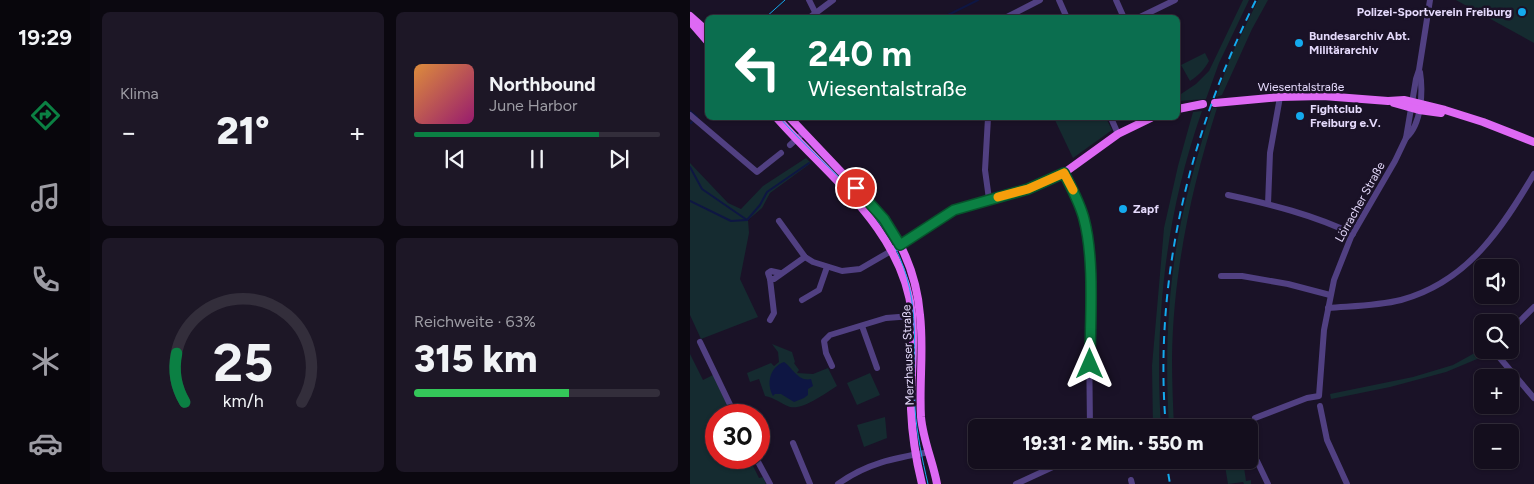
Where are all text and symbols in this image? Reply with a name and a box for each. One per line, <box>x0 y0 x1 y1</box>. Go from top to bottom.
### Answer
place label: Polizei-Sportverein Freiburg <box>1357 5 1512 19</box>
marker: Polizei-Sportverein Freiburg <box>1516 6 1528 18</box>
text: 19:29 <box>18 24 72 51</box>
place label: Bundesarchiv Abt. Militärarchiv <box>1309 29 1410 57</box>
text: 240 m <box>808 33 912 75</box>
icon: left <box>725 35 790 100</box>
marker: Bundesarchiv Abt. Militärarchiv <box>1293 37 1305 49</box>
text: Northbound <box>489 73 596 96</box>
text: Wiesentalstraße <box>808 75 967 102</box>
street label: Wiesentalstraße <box>1258 80 1345 94</box>
text: Klima <box>120 84 159 103</box>
text: June Harbor <box>489 96 577 115</box>
icon: directions <box>28 98 63 133</box>
place label: Fightclub Freiburg e.V. <box>1310 102 1381 130</box>
text: 21° <box>216 108 270 154</box>
marker: Fightclub Freiburg e.V. <box>1294 110 1306 122</box>
text: − <box>120 115 137 149</box>
text: + <box>349 115 366 149</box>
icon: previous <box>441 145 469 173</box>
icon: pause <box>523 145 551 173</box>
icon: next <box>605 145 633 173</box>
street label: Lörracher Straße <box>1332 159 1388 245</box>
pin <box>835 167 877 209</box>
icon: arrive <box>842 174 870 202</box>
icon: music <box>28 180 63 215</box>
place label: Zapf <box>1133 202 1159 216</box>
marker: Zapf <box>1117 203 1129 215</box>
map controls <box>1474 259 1519 469</box>
button: sound <box>1474 259 1519 304</box>
icon: phone <box>28 262 63 297</box>
street label: Merzhauser Straße <box>899 304 917 406</box>
text: Reichweite · 63% <box>414 312 536 331</box>
button: search <box>1474 314 1519 359</box>
text: 25 <box>213 332 273 394</box>
text: 315 km <box>414 336 537 382</box>
position arrow <box>1063 337 1115 389</box>
icon: climate <box>28 344 63 379</box>
button: + <box>1474 369 1519 414</box>
text: km/h <box>223 390 263 411</box>
speed limit sign: 30 <box>705 404 770 469</box>
button: − <box>1474 424 1519 469</box>
icon: car <box>28 426 63 461</box>
text: 19:31 · 2 Min. · 550 m <box>1023 432 1203 455</box>

